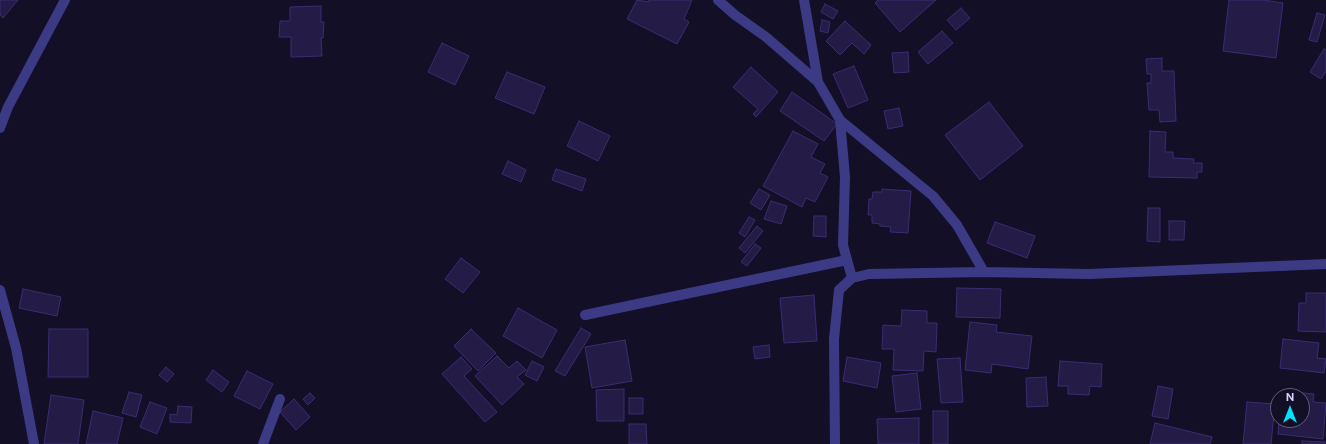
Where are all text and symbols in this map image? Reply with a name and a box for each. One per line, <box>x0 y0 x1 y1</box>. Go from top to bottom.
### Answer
north arrow <box>1270 388 1310 428</box>
text: N <box>1286 391 1294 403</box>

